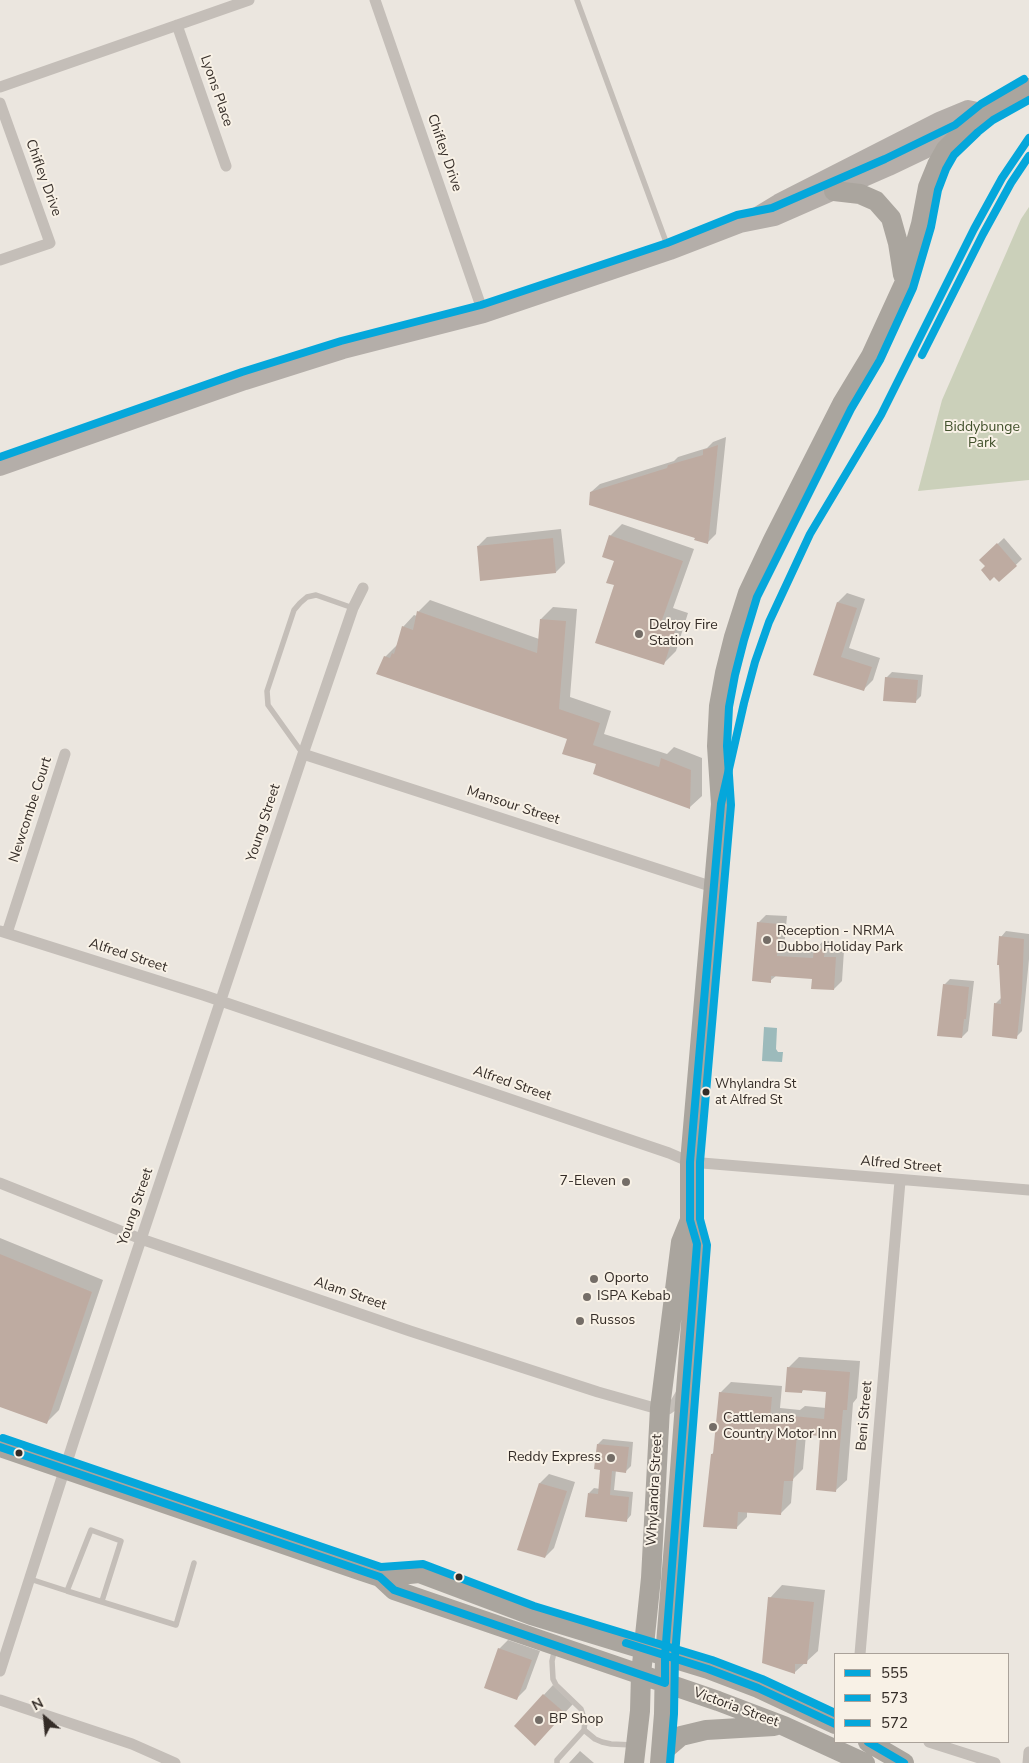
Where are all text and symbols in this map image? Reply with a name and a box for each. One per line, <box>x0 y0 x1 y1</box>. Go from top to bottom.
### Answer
street label: Lyons Place <box>196 53 236 129</box>
street label: Chifley Drive <box>423 112 465 194</box>
street label: Chifley Drive <box>21 137 65 219</box>
park label: Biddybunge Park <box>944 420 1020 452</box>
place label: Delroy Fire Station <box>649 618 718 650</box>
marker: Delroy Fire Station <box>633 628 645 640</box>
street label: Newcombe Court <box>6 755 56 865</box>
street label: Young Street <box>244 782 284 864</box>
street label: Mansour Street <box>465 783 561 829</box>
place label: Reception - NRMA Dubbo Holiday Park <box>777 924 903 956</box>
marker: Reception - NRMA Dubbo Holiday Park <box>761 934 773 946</box>
street label: Alfred Street <box>87 935 169 977</box>
street label: Alfred Street <box>471 1063 553 1105</box>
place label: Whylandra St at Alfred St <box>715 1077 796 1108</box>
marker: Whylandra St at Alfred St <box>701 1087 711 1097</box>
street label: Alfred Street <box>860 1153 942 1177</box>
street label: Young Street <box>115 1166 157 1248</box>
place label: 7-Eleven <box>560 1174 616 1190</box>
marker: 7-Eleven <box>620 1176 632 1188</box>
place label: Oporto <box>604 1271 649 1287</box>
marker: Oporto <box>588 1273 600 1285</box>
street label: Alam Street <box>312 1274 388 1314</box>
place label: ISPA Kebab <box>597 1289 671 1305</box>
marker: ISPA Kebab <box>581 1291 593 1303</box>
place label: Russos <box>590 1313 635 1329</box>
marker: Russos <box>574 1315 586 1327</box>
street label: Beni Street <box>854 1380 876 1452</box>
place label: Cattlemans Country Motor Inn <box>723 1411 837 1444</box>
marker: Cattlemans Country Motor Inn <box>707 1421 719 1433</box>
street label: Whylandra Street <box>644 1433 666 1547</box>
unlabelled marker <box>14 1448 24 1458</box>
place label: Reddy Express <box>508 1450 601 1466</box>
marker: Reddy Express <box>605 1452 617 1464</box>
unlabelled marker <box>454 1572 464 1582</box>
legend <box>834 1653 1009 1743</box>
text: 555 <box>881 1663 908 1683</box>
street label: Victoria Street <box>691 1685 781 1731</box>
text: 573 <box>881 1688 908 1708</box>
north arrow <box>20 1693 70 1743</box>
text: N <box>29 1693 47 1715</box>
place label: BP Shop <box>549 1712 603 1728</box>
text: 572 <box>881 1713 908 1733</box>
marker: BP Shop <box>533 1714 545 1726</box>

